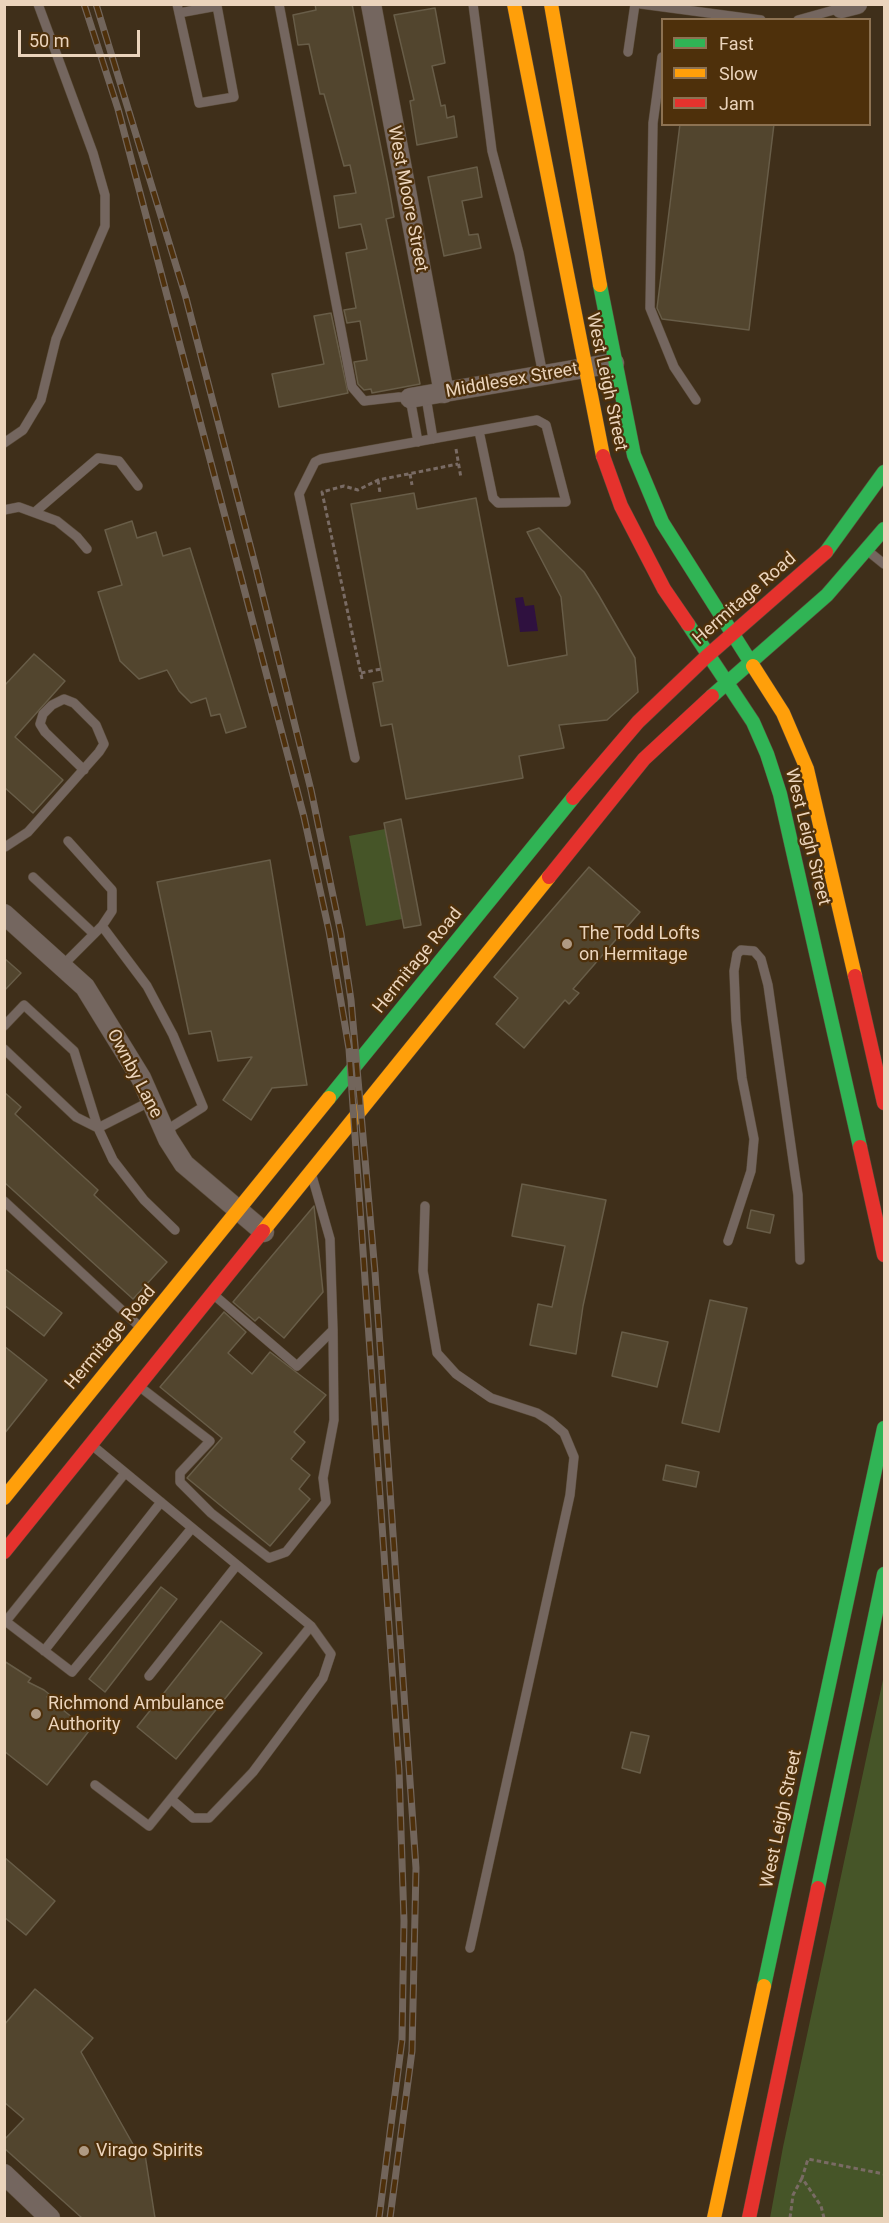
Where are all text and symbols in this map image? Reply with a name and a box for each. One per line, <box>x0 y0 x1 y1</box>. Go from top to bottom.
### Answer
scale bar <box>21 18 142 56</box>
legend <box>661 18 871 126</box>
text: 50 m <box>29 30 69 51</box>
text: Fast <box>719 33 754 54</box>
text: Slow <box>719 63 758 84</box>
text: Jam <box>719 93 755 114</box>
street label: West Moore Street <box>382 124 432 274</box>
street label: West Leigh Street <box>581 311 631 453</box>
street label: Middlesex Street <box>444 359 580 403</box>
street label: Hermitage Road <box>689 548 801 650</box>
street label: West Leigh Street <box>780 766 834 908</box>
street label: Hermitage Road <box>369 904 467 1018</box>
place label: The Todd Lofts on Hermitage <box>579 923 700 966</box>
marker: The Todd Lofts on Hermitage <box>560 937 574 951</box>
street label: Ownby Lane <box>102 1026 166 1122</box>
street label: Hermitage Road <box>61 1281 161 1395</box>
place label: Richmond Ambulance Authority <box>48 1693 224 1736</box>
marker: Richmond Ambulance Authority <box>29 1707 43 1721</box>
street label: West Leigh Street <box>757 1748 807 1890</box>
place label: Virago Spirits <box>96 2140 203 2162</box>
marker: Virago Spirits <box>77 2144 91 2158</box>

